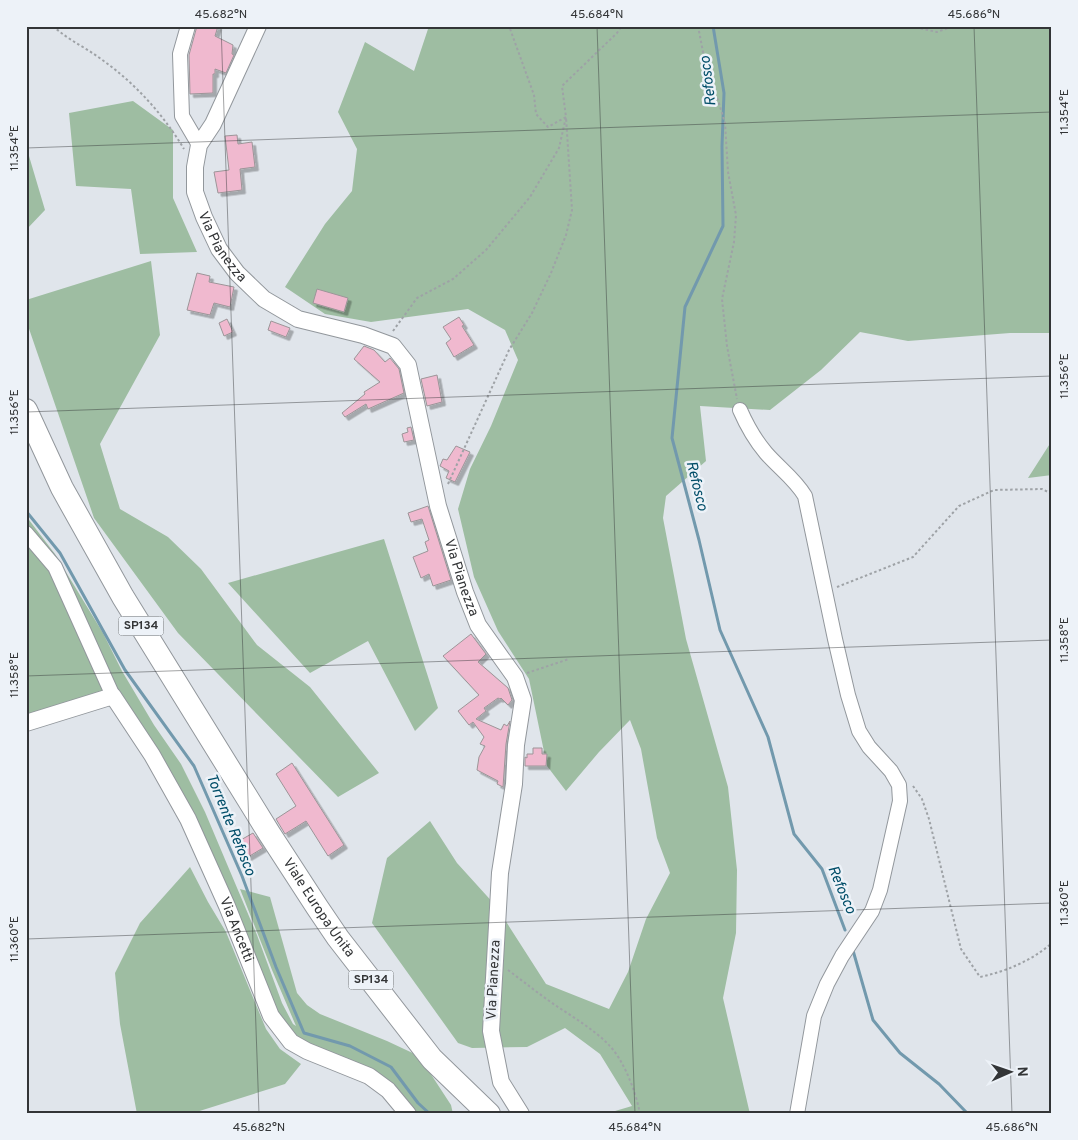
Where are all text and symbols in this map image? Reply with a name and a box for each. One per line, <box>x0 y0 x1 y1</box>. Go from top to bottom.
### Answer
text: 45.682°N <box>195 7 247 23</box>
text: 45.684°N <box>571 7 623 23</box>
text: 45.686°N <box>948 7 1000 23</box>
water label: Refosco <box>696 55 722 107</box>
text: 11.354°E <box>1057 89 1073 135</box>
text: 11.354°E <box>7 125 23 171</box>
street label: Via Pianezza <box>194 209 250 286</box>
text: 11.356°E <box>1057 353 1073 399</box>
text: 11.356°E <box>7 389 23 435</box>
water label: Refosco <box>681 459 711 513</box>
street label: Via Pianezza <box>440 537 482 619</box>
road number: SP134 <box>118 616 164 636</box>
text: 11.358°E <box>1057 617 1073 663</box>
text: 11.358°E <box>7 652 23 698</box>
water label: Torrente Refosco <box>201 771 259 879</box>
street label: Viale Europa Unita <box>279 855 358 961</box>
water label: Refosco <box>822 863 860 917</box>
text: 11.360°E <box>1057 880 1073 926</box>
street label: Via Ancetti <box>216 894 257 965</box>
text: 11.360°E <box>7 916 23 962</box>
street label: Via Pianezza <box>483 939 505 1021</box>
road number: SP134 <box>348 970 394 990</box>
north arrow <box>986 1048 1036 1098</box>
text: N <box>1013 1066 1030 1077</box>
text: 45.682°N <box>233 1120 285 1136</box>
text: 45.684°N <box>609 1120 661 1136</box>
text: 45.686°N <box>986 1120 1038 1136</box>

